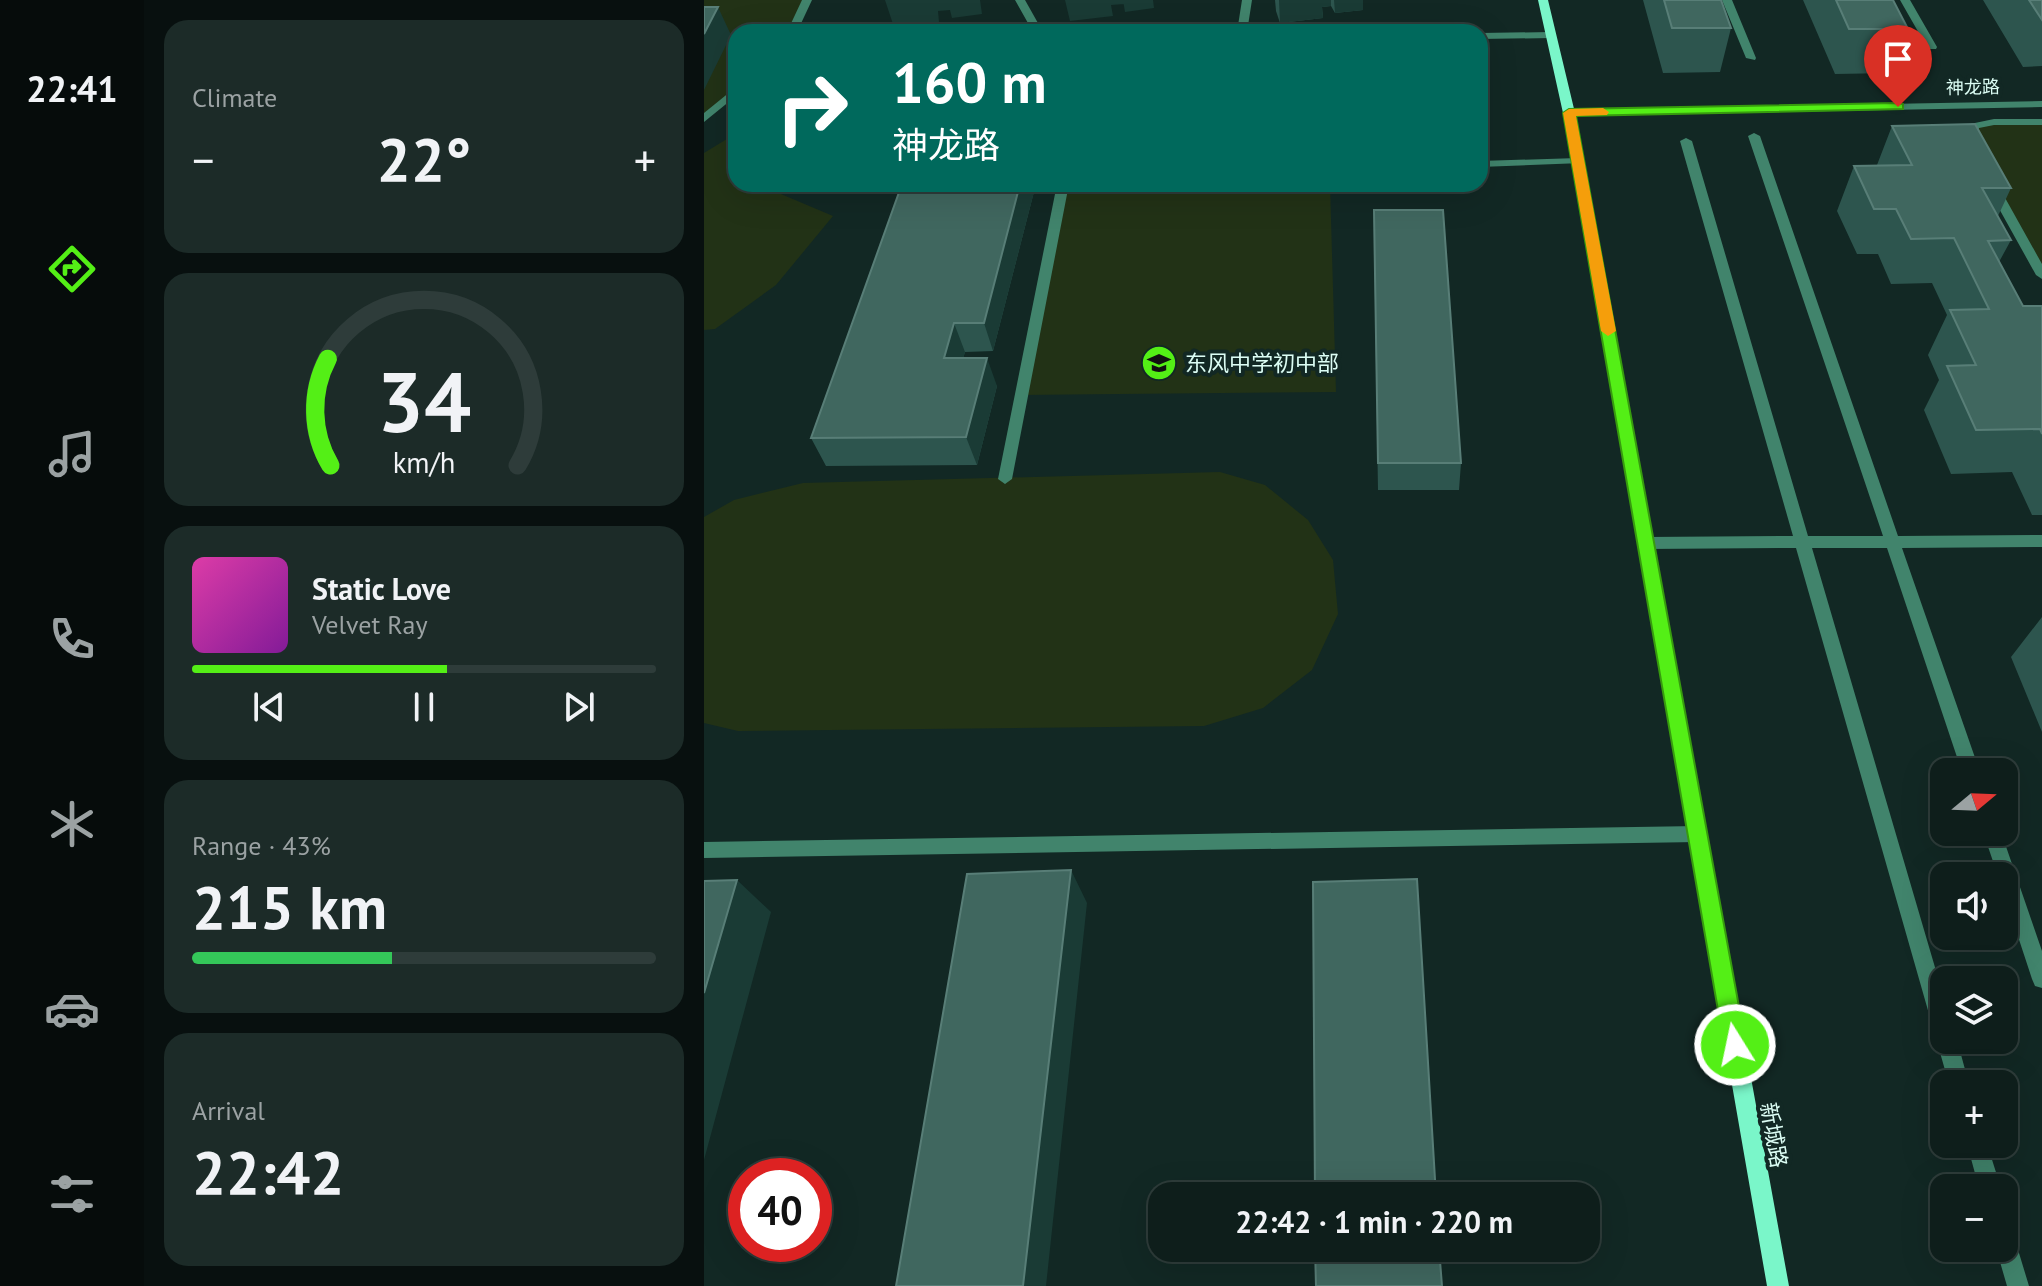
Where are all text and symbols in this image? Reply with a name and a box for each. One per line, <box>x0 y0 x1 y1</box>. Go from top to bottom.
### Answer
pin <box>1864 25 1932 107</box>
icon: arrive <box>1876 37 1920 81</box>
text: 160 m <box>892 46 1047 118</box>
icon: right <box>760 56 864 160</box>
text: 22:41 <box>26 65 118 112</box>
street label: 神龙路 <box>1946 75 2000 99</box>
text: Climate <box>192 81 277 114</box>
text: 22° <box>377 120 471 198</box>
text: 神龙路 <box>892 121 1000 168</box>
text: − <box>192 131 214 188</box>
text: + <box>634 131 656 188</box>
icon: directions <box>44 241 100 297</box>
school or university icon: 东风中学初中部 <box>1140 344 1178 382</box>
text: 34 <box>377 346 471 454</box>
place label: 东风中学初中部 <box>1185 349 1339 377</box>
icon: music <box>44 426 100 482</box>
text: km/h <box>393 444 455 481</box>
text: Static Love <box>312 569 451 608</box>
text: Velvet Ray <box>312 608 428 641</box>
icon: phone <box>44 611 100 667</box>
icon: previous <box>247 685 291 729</box>
icon: pause <box>402 685 446 729</box>
icon: next <box>557 685 601 729</box>
north arrow <box>1930 758 2018 846</box>
map controls <box>1930 758 2018 1262</box>
icon: climate <box>44 796 100 852</box>
text: Range · 43% <box>192 829 331 862</box>
button: sound <box>1930 862 2018 950</box>
text: 215 km <box>192 868 387 946</box>
button: layers <box>1930 966 2018 1054</box>
icon: car <box>44 981 100 1037</box>
position arrow <box>1693 1003 1777 1087</box>
button: + <box>1930 1070 2018 1158</box>
text: Arrival <box>192 1094 265 1127</box>
street label: 新城路 <box>1754 1100 1794 1170</box>
text: 22:42 <box>192 1133 344 1211</box>
speed limit sign: 40 <box>728 1158 832 1262</box>
icon: filters <box>44 1166 100 1222</box>
button: − <box>1930 1174 2018 1262</box>
text: 22:42 · 1 min · 220 m <box>1235 1202 1513 1241</box>

